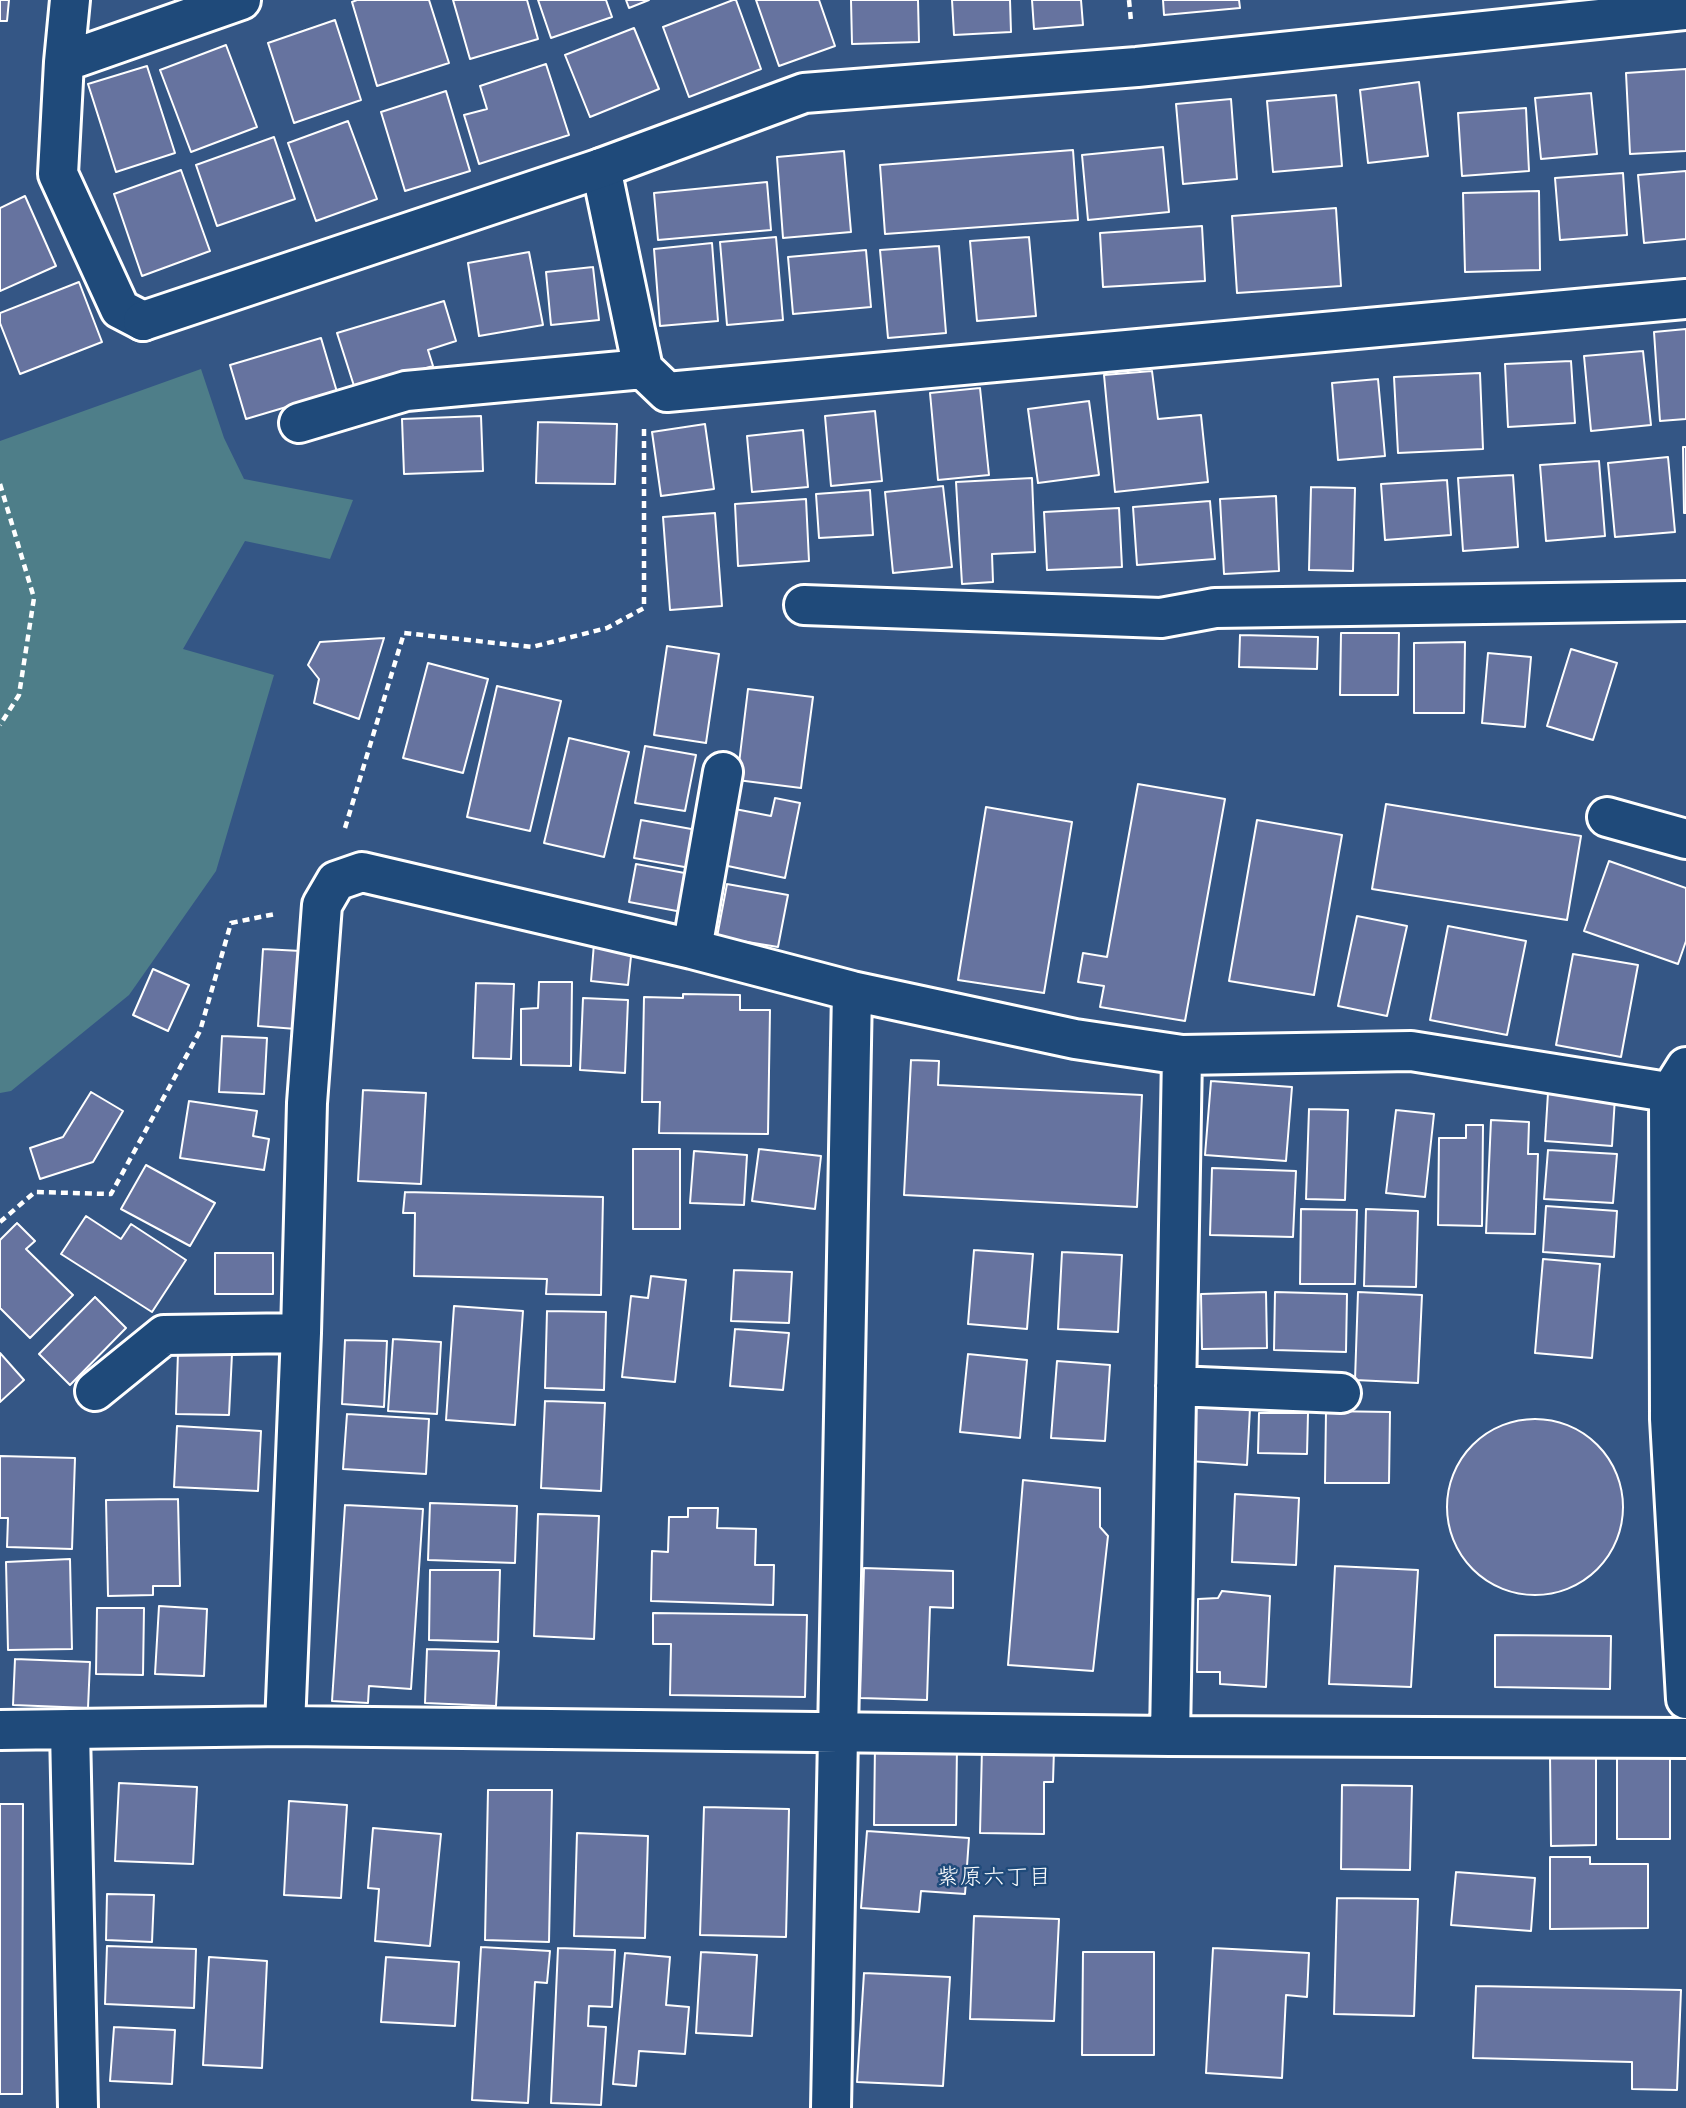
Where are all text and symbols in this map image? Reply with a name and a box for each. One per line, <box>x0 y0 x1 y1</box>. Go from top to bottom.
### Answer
district label: 紫原六丁目 <box>937 1864 1051 1892</box>

